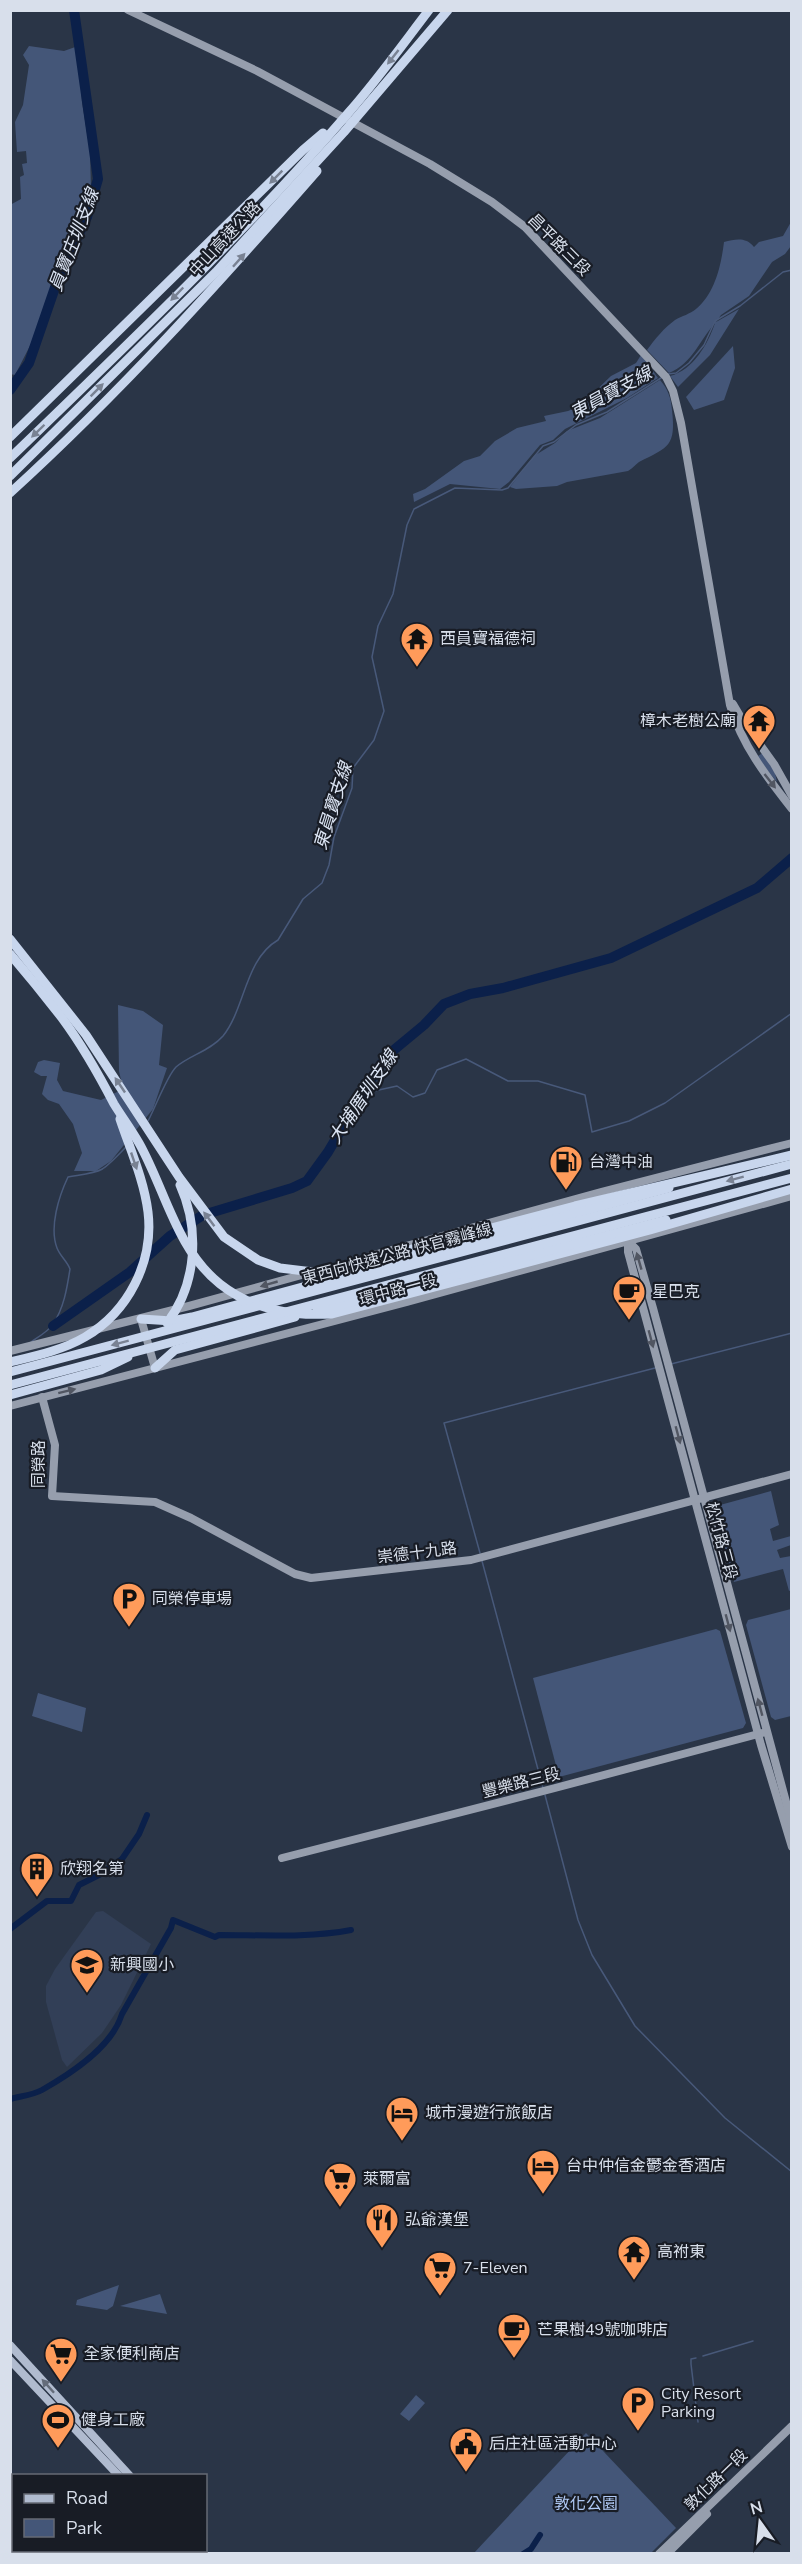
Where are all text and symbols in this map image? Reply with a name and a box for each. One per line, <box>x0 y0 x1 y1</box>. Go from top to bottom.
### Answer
one-way arrow <box>387 49 399 64</box>
one-way arrow <box>270 169 284 183</box>
water label: 員寶庄圳支線 <box>43 183 105 295</box>
street label: 中山高速公路 <box>184 196 266 282</box>
street label: 昌平路三段 <box>523 209 595 281</box>
one-way arrow <box>232 253 246 268</box>
one-way arrow <box>171 286 184 301</box>
water label: 東員寶支線 <box>566 360 658 425</box>
one-way arrow <box>89 384 103 398</box>
one-way arrow <box>32 424 46 438</box>
temple icon: 西員寶福德祠 <box>399 621 435 668</box>
place label: 西員寶福德祠 <box>440 628 536 650</box>
temple icon: 樟木老樹公廟 <box>741 703 777 750</box>
place label: 樟木老樹公廟 <box>640 710 736 732</box>
water label: 東員寶支線 <box>308 758 358 853</box>
one-way arrow <box>764 773 776 789</box>
water label: 大埔厝圳支線 <box>323 1044 404 1148</box>
one-way arrow <box>114 1077 126 1093</box>
fuel station icon: 台灣中油 <box>548 1144 584 1191</box>
place label: 台灣中油 <box>589 1151 653 1173</box>
one-way arrow <box>130 1152 140 1170</box>
one-way arrow <box>726 1175 744 1185</box>
one-way arrow <box>203 1212 215 1228</box>
street label: 東西向快速公路 快官霧峰線 <box>299 1218 495 1290</box>
one-way arrow <box>634 1252 643 1270</box>
street label: 環中路一段 <box>357 1269 439 1311</box>
cafe icon: 星巴克 <box>611 1274 647 1321</box>
one-way arrow <box>260 1280 278 1289</box>
place label: 星巴克 <box>652 1281 700 1303</box>
one-way arrow <box>647 1330 657 1348</box>
one-way arrow <box>111 1339 129 1348</box>
one-way arrow <box>58 1386 76 1395</box>
one-way arrow <box>673 1426 683 1444</box>
street label: 同榮路 <box>28 1440 50 1488</box>
street label: 松竹路三段 <box>700 1500 742 1582</box>
street label: 崇德十九路 <box>376 1537 458 1569</box>
parking icon: 同榮停車場 <box>111 1581 147 1628</box>
place label: 同榮停車場 <box>152 1588 232 1610</box>
one-way arrow <box>724 1614 734 1632</box>
one-way arrow <box>754 1698 764 1716</box>
street label: 豐樂路三段 <box>480 1763 562 1803</box>
building icon: 欣翔名第 <box>19 1851 55 1898</box>
place label: 欣翔名第 <box>60 1858 124 1880</box>
school or university icon: 新興國小 <box>69 1947 105 1994</box>
place label: 新興國小 <box>110 1954 174 1976</box>
hotel icon: 城市漫遊行旅飯店 <box>384 2095 420 2142</box>
place label: 城市漫遊行旅飯店 <box>425 2102 553 2124</box>
hotel icon: 台中仲信金鬱金香酒店 <box>525 2148 561 2195</box>
place label: 台中仲信金鬱金香酒店 <box>566 2155 726 2177</box>
supermarket icon: 萊爾富 <box>322 2161 358 2208</box>
place label: 萊爾富 <box>363 2168 411 2190</box>
restaurant icon: 弘爺漢堡 <box>364 2202 400 2249</box>
place label: 弘爺漢堡 <box>405 2209 469 2231</box>
temple icon: 高祔東 <box>616 2234 652 2281</box>
place label: 高祔東 <box>657 2241 705 2263</box>
supermarket icon: 7-Eleven <box>422 2250 458 2297</box>
place label: 7-Eleven <box>463 2257 528 2279</box>
cafe icon: 芒果樹49號咖啡店 <box>496 2312 532 2359</box>
place label: 芒果樹49號咖啡店 <box>537 2319 668 2341</box>
supermarket icon: 全家便利商店 <box>43 2336 79 2383</box>
place label: 全家便利商店 <box>84 2343 180 2365</box>
one-way arrow <box>42 2379 55 2394</box>
place label: City Resort Parking <box>661 2383 741 2423</box>
parking icon: City Resort Parking <box>620 2385 656 2432</box>
sports icon: 健身工廠 <box>40 2402 76 2449</box>
place label: 健身工廠 <box>81 2409 145 2431</box>
public building icon: 后庄社區活動中心 <box>448 2426 484 2473</box>
place label: 后庄社區活動中心 <box>489 2433 617 2455</box>
street label: 敦化路一段 <box>680 2444 752 2516</box>
legend <box>12 2474 207 2552</box>
text: Road <box>66 2486 108 2510</box>
north arrow <box>730 2492 790 2552</box>
park label: 敦化公園 <box>554 2493 618 2515</box>
text: N <box>748 2496 765 2521</box>
text: Park <box>66 2516 103 2540</box>

